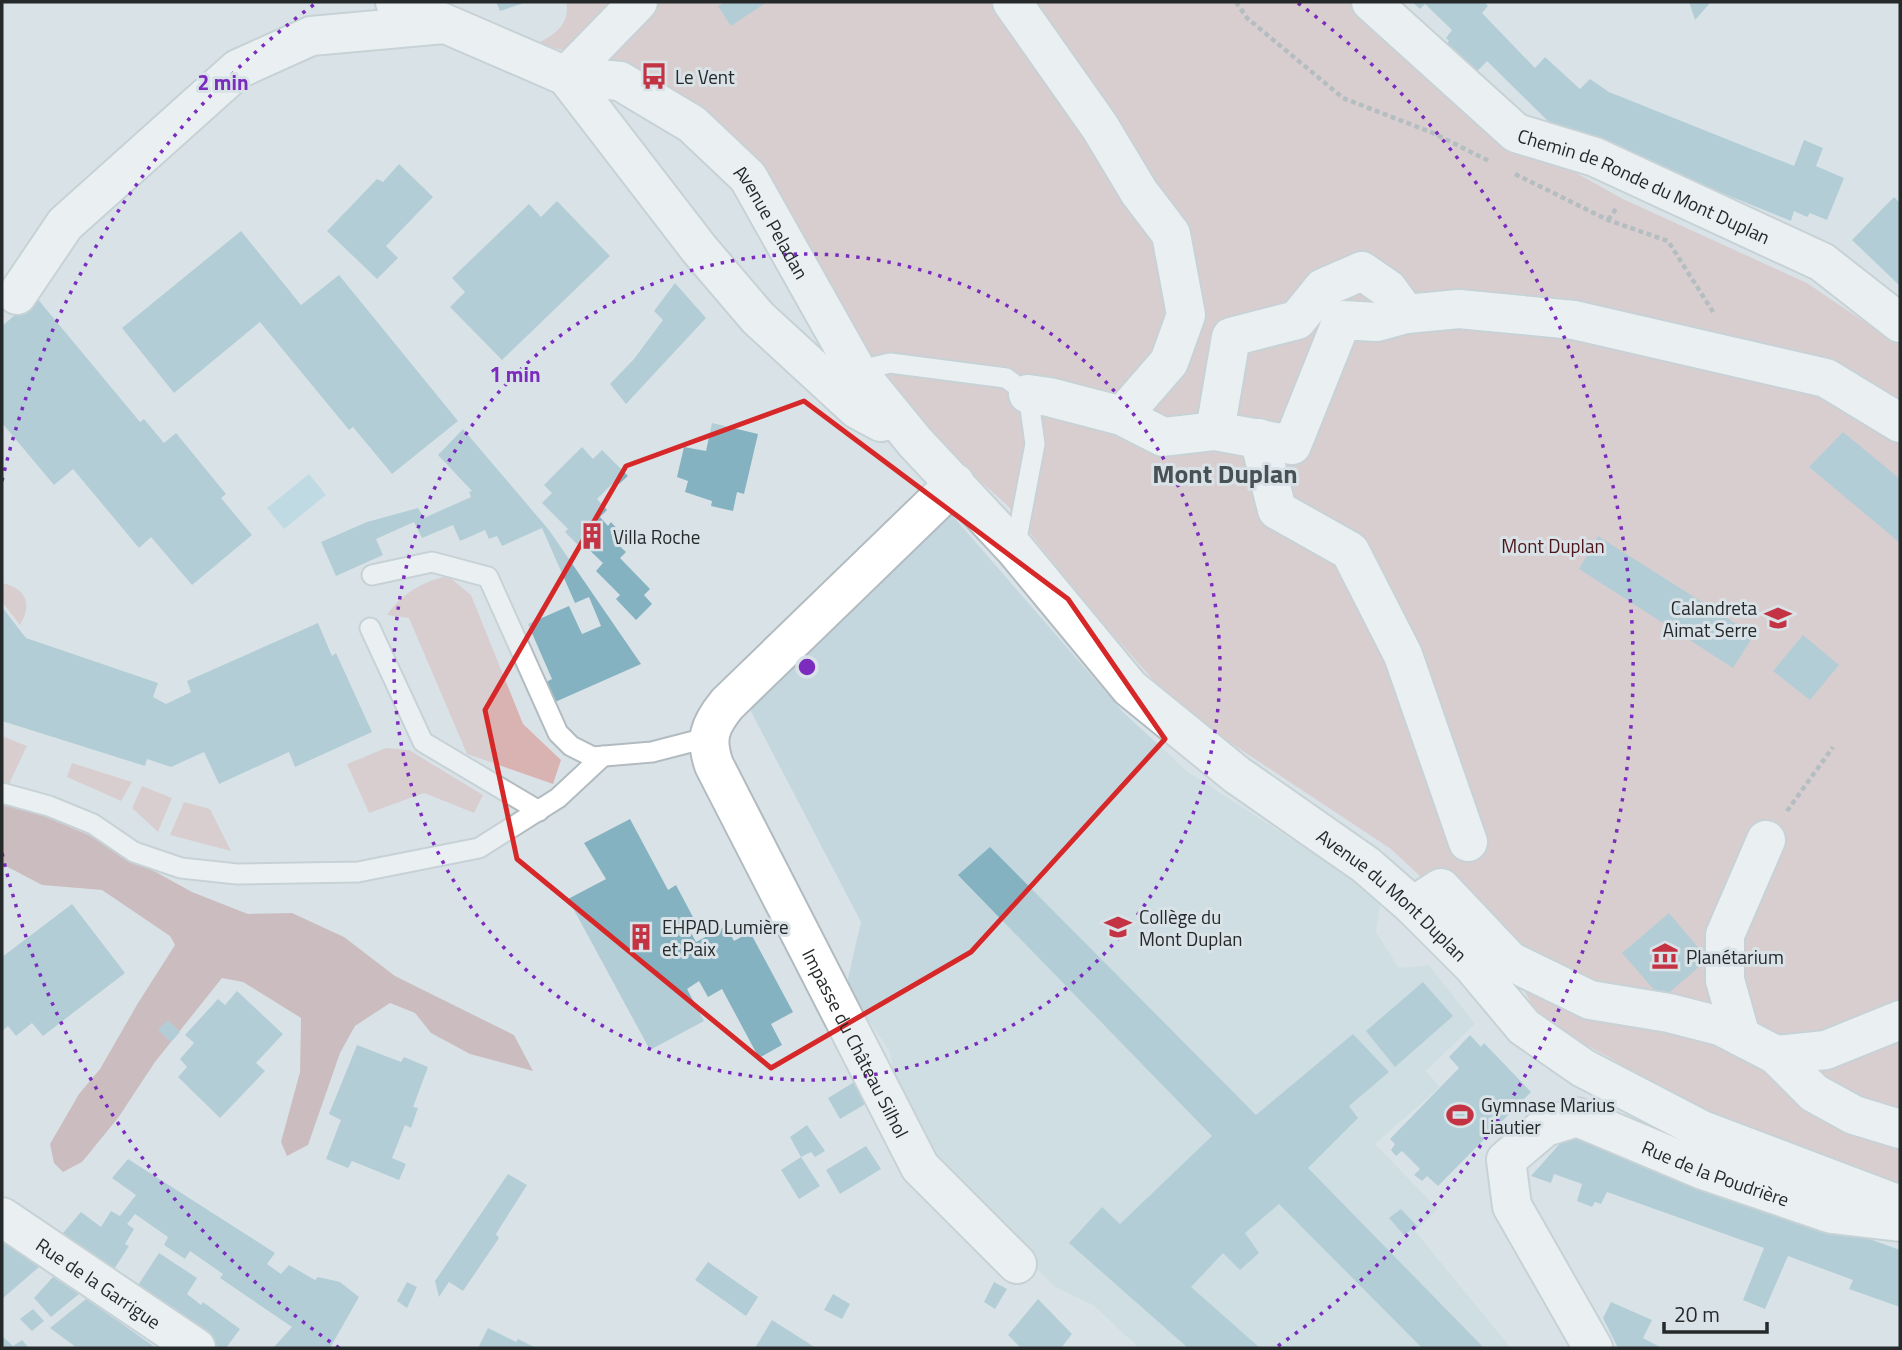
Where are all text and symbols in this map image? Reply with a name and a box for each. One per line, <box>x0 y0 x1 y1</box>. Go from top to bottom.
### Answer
bus stop icon: Le Vent <box>639 61 669 91</box>
place label: Le Vent <box>675 62 735 91</box>
text: 2 min <box>197 66 249 98</box>
street label: Chemin de Ronde du Mont Duplan <box>1514 120 1775 251</box>
street label: Avenue Peladan <box>728 157 817 284</box>
text: 1 min <box>489 358 541 390</box>
district label: Mont Duplan <box>1152 454 1298 493</box>
building icon: Villa Roche <box>577 521 607 551</box>
place label: Villa Roche <box>613 522 700 551</box>
park label: Mont Duplan <box>1501 531 1605 560</box>
place label: Calandreta Aimat Serre <box>1663 593 1757 644</box>
school or university icon: Calandreta Aimat Serre <box>1763 603 1793 633</box>
centre of rings <box>795 655 819 679</box>
street label: Avenue du Mont Duplan <box>1311 821 1475 968</box>
place label: Collège du Mont Duplan <box>1139 902 1242 953</box>
place label: EHPAD Lumière et Paix <box>662 912 788 963</box>
school or university icon: Collège du Mont Duplan <box>1103 912 1133 942</box>
building icon: EHPAD Lumière et Paix <box>626 922 656 952</box>
museum icon: Planétarium <box>1650 941 1680 971</box>
place label: Planétarium <box>1686 942 1784 971</box>
street label: Impasse du Château Silhol <box>796 943 917 1143</box>
place label: Gymnase Marius Liautier <box>1481 1090 1615 1141</box>
sports icon: Gymnase Marius Liautier <box>1445 1100 1475 1130</box>
street label: Rue de la Poudrière <box>1638 1132 1793 1213</box>
street label: Rue de la Garrigue <box>31 1230 167 1335</box>
scale bar <box>1664 1290 1767 1334</box>
text: 20 m <box>1674 1298 1720 1330</box>

